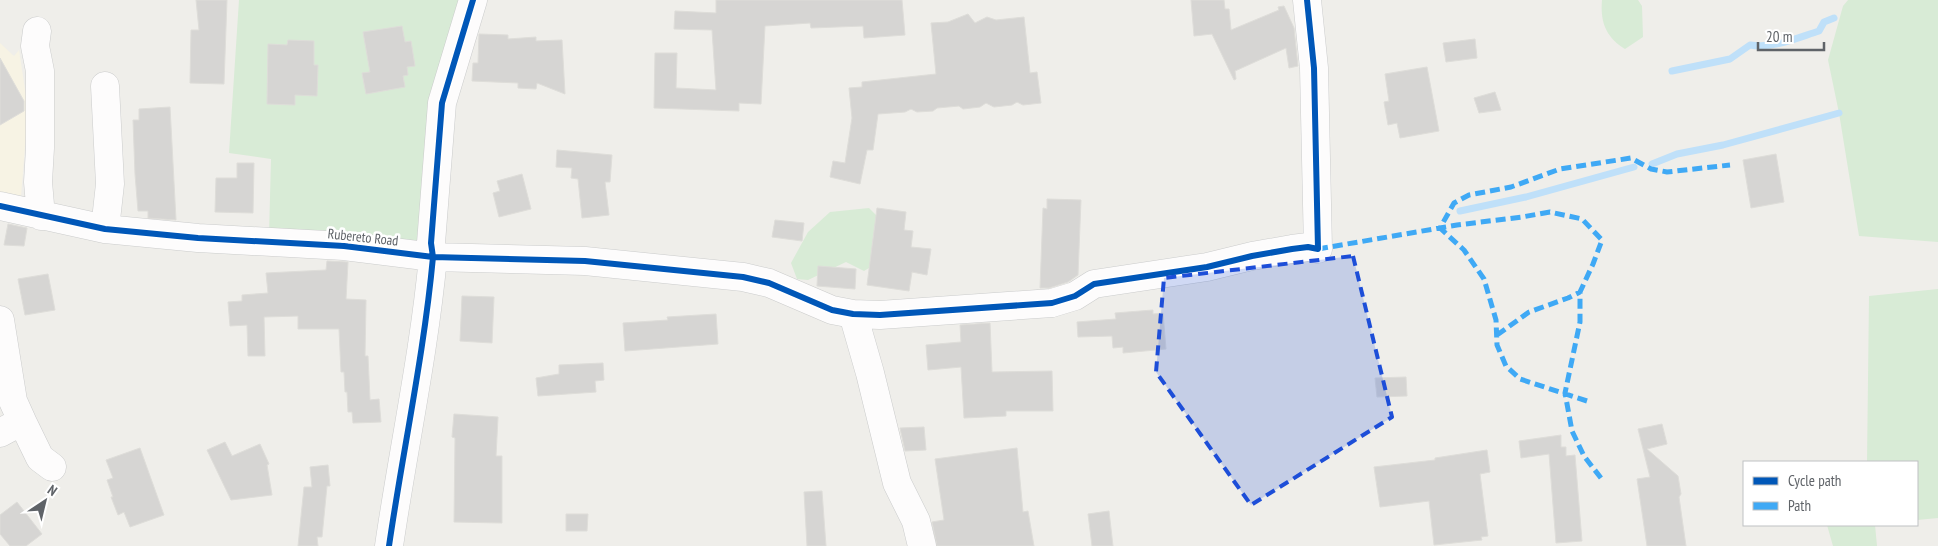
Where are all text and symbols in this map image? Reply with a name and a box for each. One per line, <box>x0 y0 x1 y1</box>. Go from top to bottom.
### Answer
scale bar <box>1758 20 1824 52</box>
text: 20 m <box>1766 27 1792 46</box>
street label: Rubereto Road <box>327 224 399 250</box>
legend <box>1743 461 1918 526</box>
text: Cycle path <box>1788 471 1841 490</box>
north arrow <box>20 476 70 526</box>
text: N <box>44 481 61 500</box>
text: Path <box>1788 496 1811 515</box>

